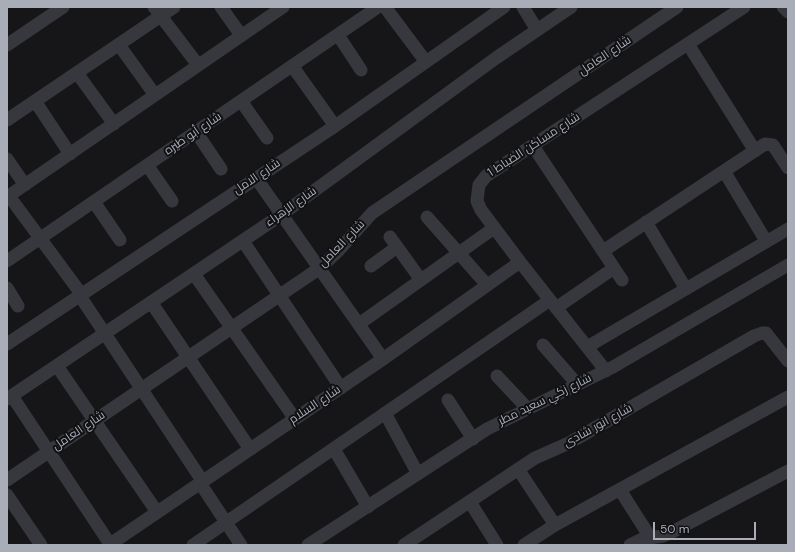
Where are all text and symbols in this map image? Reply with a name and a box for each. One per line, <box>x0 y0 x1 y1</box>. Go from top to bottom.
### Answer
street label: شارع العامل <box>576 33 634 79</box>
street label: شارع أبو طيره <box>162 110 224 158</box>
street label: شارع مساكن الضباط 1 <box>485 110 583 180</box>
street label: شارع الامل <box>231 156 283 198</box>
street label: شارع الزهراء <box>263 184 319 230</box>
street label: شارع العامل <box>316 217 368 271</box>
street label: شارع زكي سعيد مطر <box>496 371 594 429</box>
street label: شارع السلام <box>287 383 343 427</box>
street label: شارع انور شادى <box>561 401 635 451</box>
street label: شارع العامل <box>50 408 108 454</box>
scale bar <box>655 514 758 540</box>
text: 50 m <box>660 521 689 537</box>

